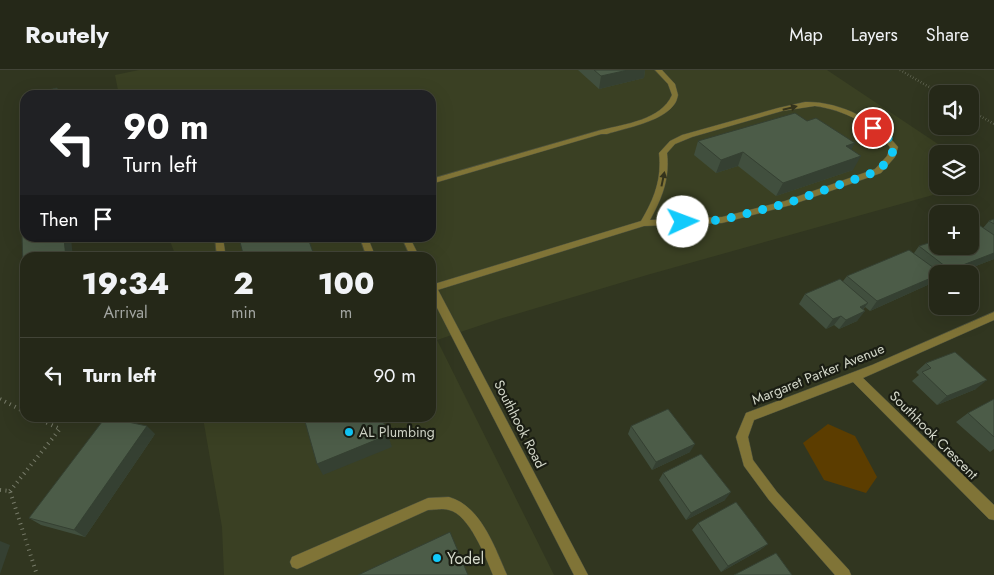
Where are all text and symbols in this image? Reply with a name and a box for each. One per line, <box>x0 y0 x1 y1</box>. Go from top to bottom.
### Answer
text: Routely <box>25 17 109 52</box>
text: Map <box>789 22 823 48</box>
text: Layers <box>851 22 898 48</box>
text: Share <box>926 22 969 48</box>
map controls <box>929 85 979 315</box>
button: sound <box>929 85 979 135</box>
text: 90 m <box>123 102 209 152</box>
one-way arrow <box>782 104 797 112</box>
pin <box>852 107 894 149</box>
icon: left <box>40 110 105 175</box>
icon: arrive <box>859 114 887 142</box>
button: layers <box>929 145 979 195</box>
text: Turn left <box>123 148 197 180</box>
one-way arrow <box>659 171 667 186</box>
position arrow <box>656 195 708 247</box>
icon: arrive <box>89 205 117 233</box>
button: + <box>929 205 979 255</box>
text: Then <box>40 206 79 233</box>
text: 19:34 <box>82 262 169 305</box>
text: 2 <box>233 262 254 305</box>
text: 100 <box>318 262 374 305</box>
button: − <box>929 265 979 315</box>
text: Arrival <box>103 301 148 324</box>
text: min <box>231 301 256 324</box>
text: m <box>340 301 352 324</box>
street label: Margaret Parker Avenue <box>749 338 887 410</box>
icon: left <box>40 361 68 389</box>
text: Turn left <box>83 362 156 389</box>
text: 90 m <box>373 362 416 389</box>
street label: Southhook Road <box>489 376 551 472</box>
street label: Southhook Crescent <box>885 386 983 484</box>
place label: AL Plumbing <box>359 422 435 442</box>
marker: AL Plumbing <box>343 426 355 438</box>
place label: Yodel <box>447 547 484 570</box>
marker: Yodel <box>431 552 443 564</box>

